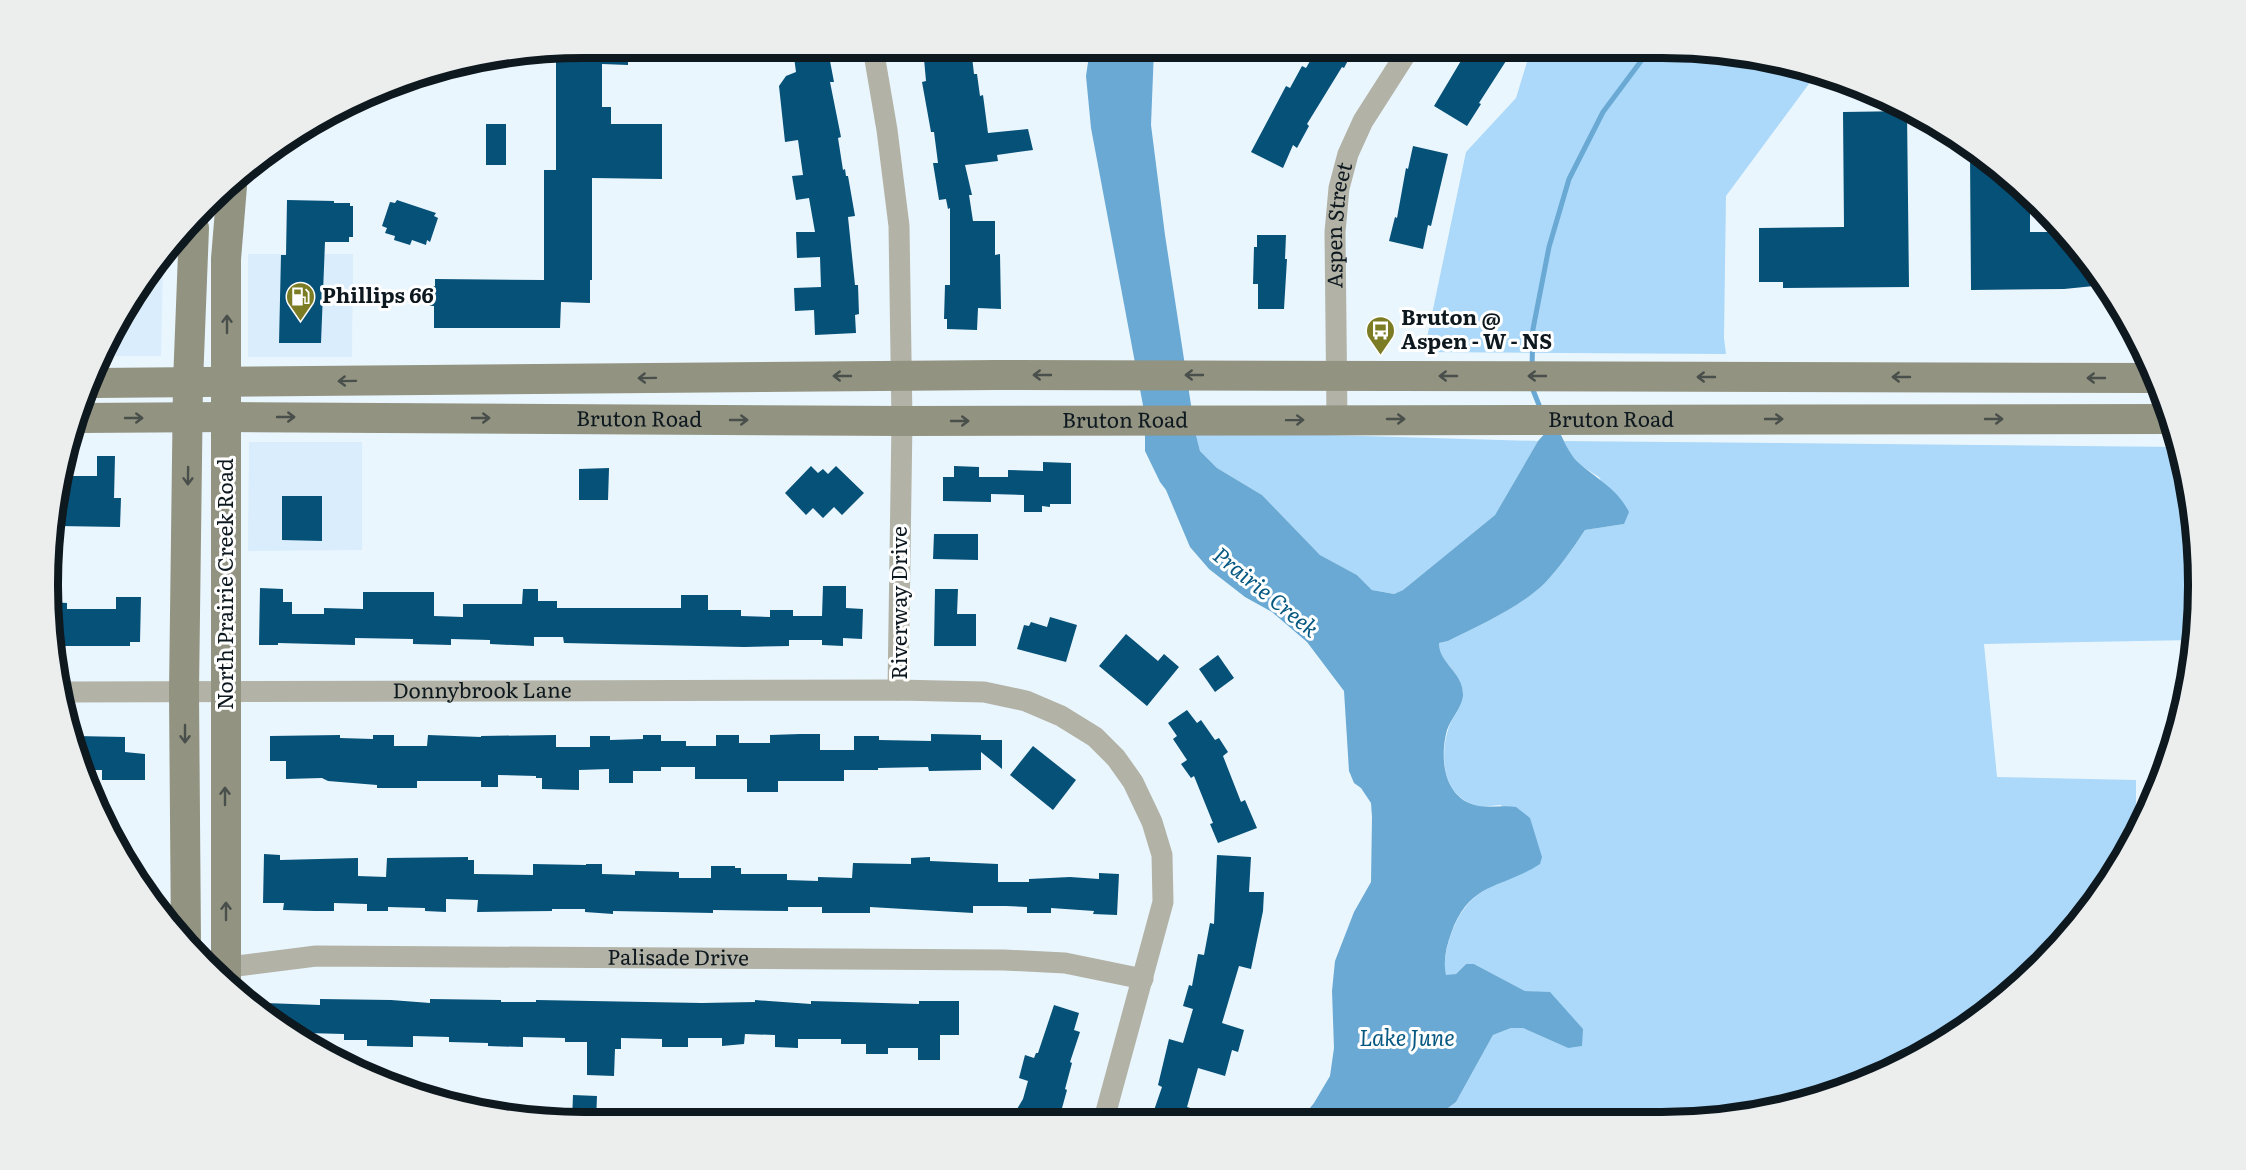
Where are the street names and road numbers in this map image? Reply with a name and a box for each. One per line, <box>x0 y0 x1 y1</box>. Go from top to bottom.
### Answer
street label: Aspen Street <box>1317 158 1358 289</box>
street label: Bruton Road <box>576 401 702 433</box>
street label: Bruton Road <box>1548 402 1674 433</box>
street label: Bruton Road <box>1062 403 1188 434</box>
street label: North Prairie Creek Road <box>208 458 239 710</box>
street label: Riverway Drive <box>882 526 913 680</box>
street label: Donnybrook Lane <box>392 673 572 704</box>
street label: Palisade Drive <box>607 940 749 972</box>

